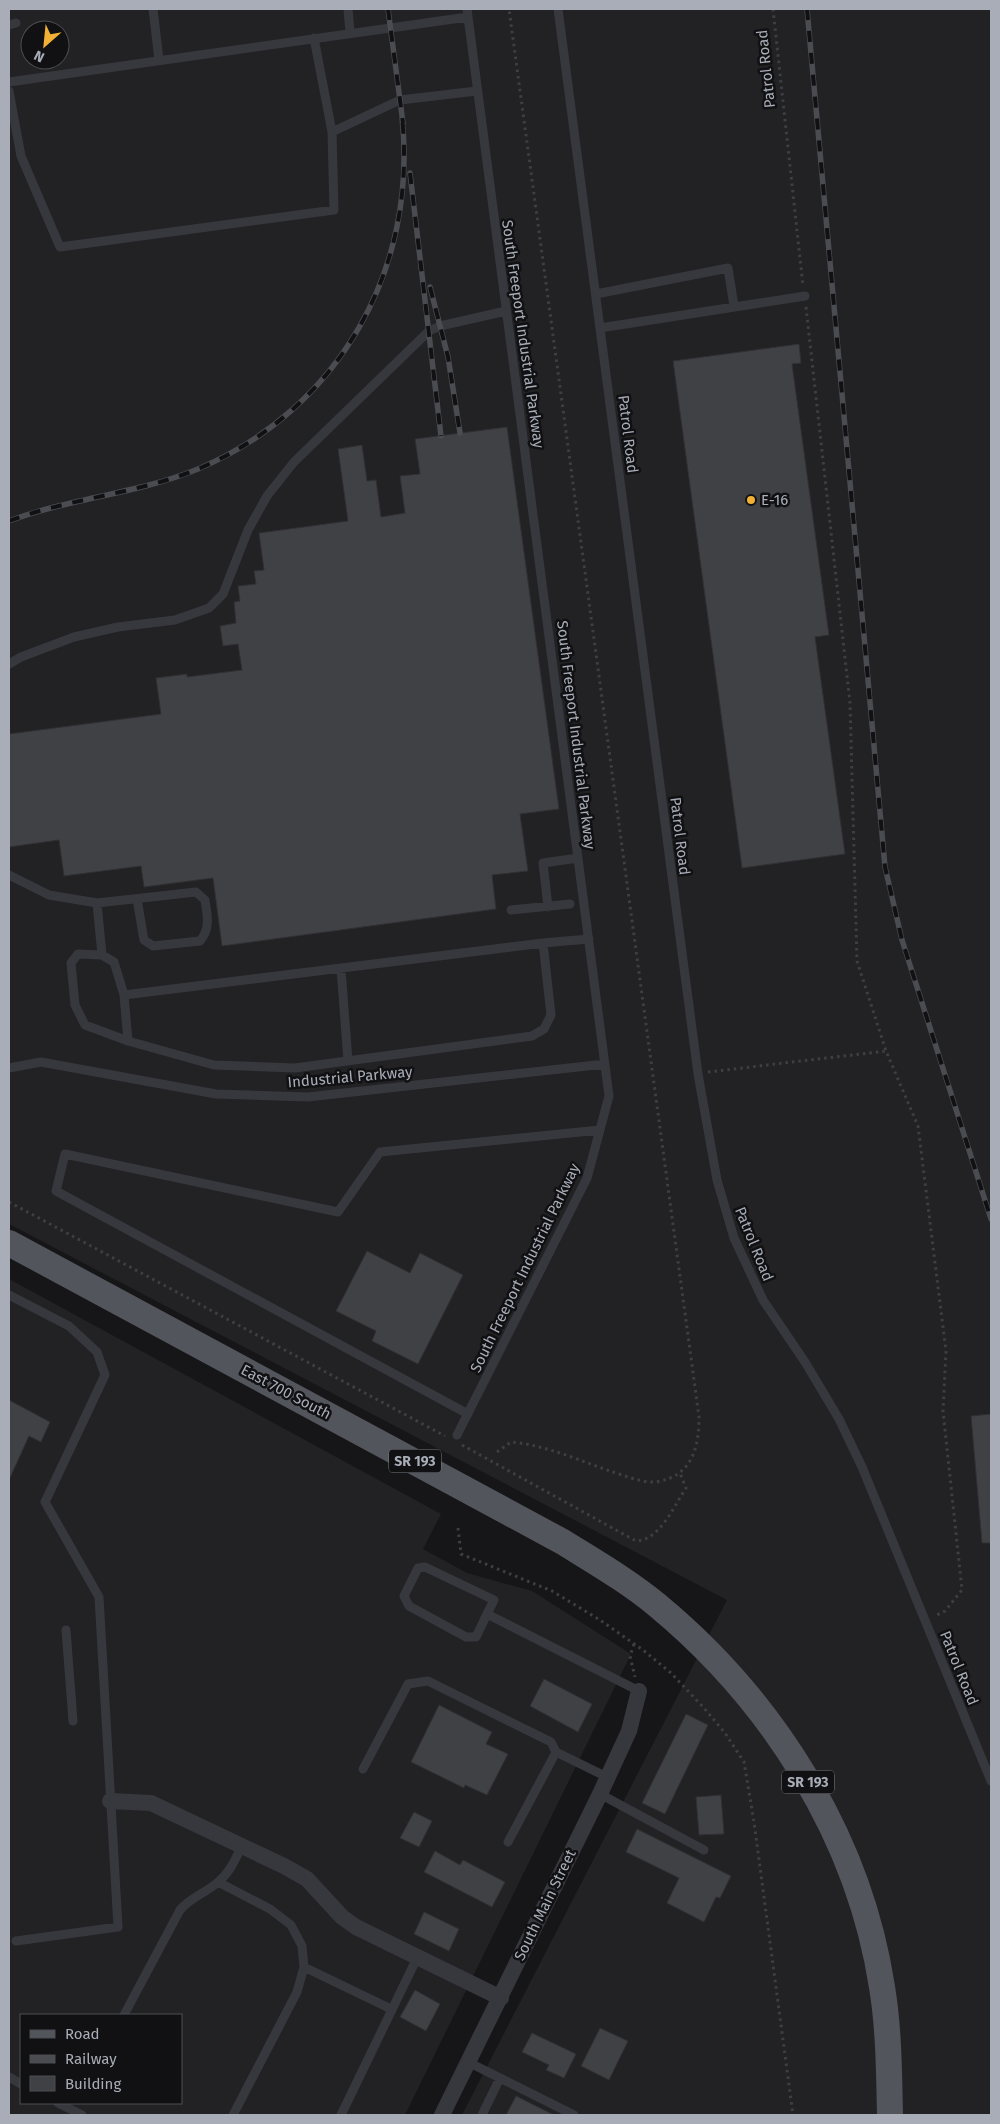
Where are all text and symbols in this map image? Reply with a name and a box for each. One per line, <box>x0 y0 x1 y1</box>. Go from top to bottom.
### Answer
north arrow <box>20 20 70 70</box>
street label: Patrol Road <box>753 29 779 109</box>
text: N <box>31 46 47 66</box>
street label: South Freeport Industrial Parkway <box>498 219 548 450</box>
street label: Patrol Road <box>614 394 642 474</box>
place label: E-16 <box>761 491 788 509</box>
marker: E-16 <box>745 494 757 506</box>
street label: South Freeport Industrial Parkway <box>553 620 599 851</box>
street label: Patrol Road <box>666 796 694 876</box>
street label: Industrial Parkway <box>287 1063 414 1091</box>
street label: South Freeport Industrial Parkway <box>466 1160 584 1375</box>
street label: Patrol Road <box>731 1204 777 1284</box>
street label: East 700 South <box>238 1361 334 1423</box>
road number: SR 193 <box>389 1450 441 1472</box>
street label: Patrol Road <box>936 1628 982 1708</box>
road number: SR 193 <box>782 1770 834 1794</box>
street label: South Main Street <box>510 1846 580 1963</box>
legend <box>20 2014 182 2104</box>
text: Road <box>65 2025 100 2043</box>
text: Railway <box>65 2050 117 2068</box>
text: Building <box>65 2075 121 2093</box>

